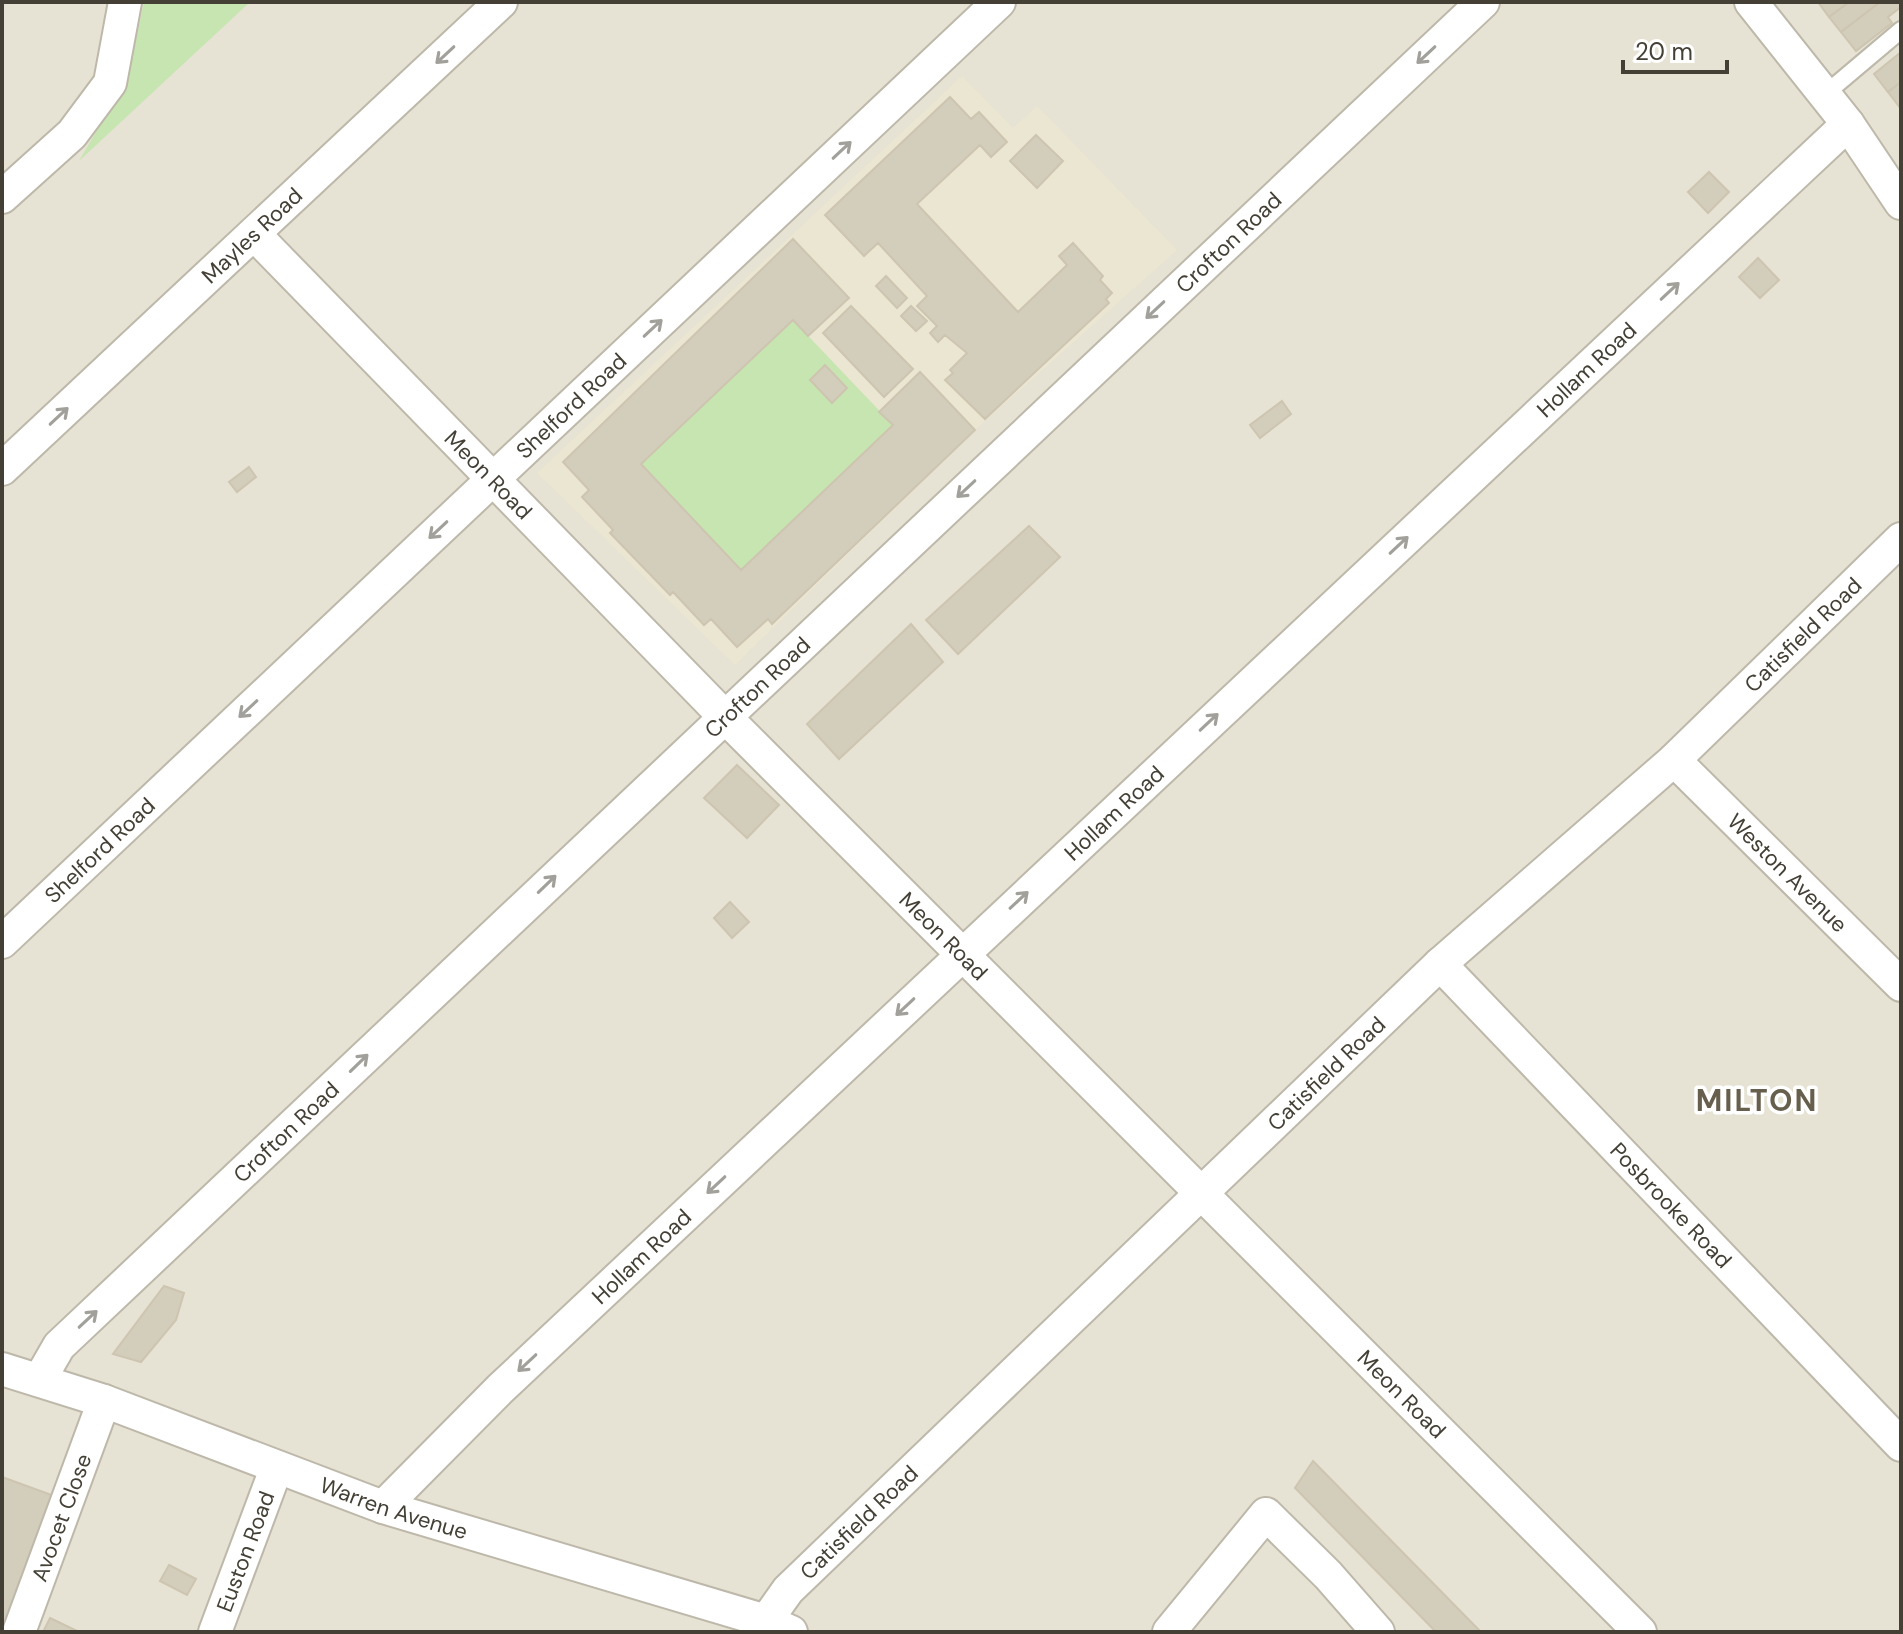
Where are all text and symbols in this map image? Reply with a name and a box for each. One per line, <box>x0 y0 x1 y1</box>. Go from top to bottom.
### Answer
scale bar <box>1623 24 1727 74</box>
text: 20 m <box>1635 36 1693 67</box>
one-way arrow <box>435 46 455 64</box>
one-way arrow <box>1416 46 1436 65</box>
one-way arrow <box>832 141 852 159</box>
street label: Mayles Road <box>195 181 308 290</box>
street label: Crofton Road <box>1169 185 1287 299</box>
one-way arrow <box>1660 282 1680 300</box>
one-way arrow <box>1145 301 1165 320</box>
street label: Hollam Road <box>1530 316 1642 423</box>
one-way arrow <box>643 318 663 337</box>
street label: Shelford Road <box>510 346 632 465</box>
one-way arrow <box>49 407 68 426</box>
street label: Meon Road <box>438 424 539 525</box>
one-way arrow <box>956 479 976 497</box>
one-way arrow <box>428 521 448 539</box>
one-way arrow <box>1389 535 1409 554</box>
street label: Catisfield Road <box>1738 571 1868 698</box>
street label: Crofton Road <box>698 630 816 744</box>
one-way arrow <box>239 699 259 718</box>
one-way arrow <box>1199 713 1219 732</box>
street label: Hollam Road <box>1058 759 1170 867</box>
street label: Shelford Road <box>38 791 161 909</box>
street label: Weston Avenue <box>1721 807 1854 939</box>
one-way arrow <box>537 875 557 894</box>
street label: Meon Road <box>893 885 994 986</box>
one-way arrow <box>1009 890 1029 909</box>
one-way arrow <box>895 997 915 1016</box>
street label: Catisfield Road <box>1261 1010 1391 1137</box>
one-way arrow <box>349 1054 369 1073</box>
street label: Crofton Road <box>227 1075 345 1189</box>
district label: MILTON <box>1696 1081 1818 1120</box>
street label: Posbrooke Road <box>1604 1136 1738 1274</box>
one-way arrow <box>706 1176 726 1195</box>
street label: Hollam Road <box>585 1203 697 1310</box>
one-way arrow <box>78 1310 98 1328</box>
street label: Meon Road <box>1351 1343 1452 1444</box>
one-way arrow <box>517 1354 537 1373</box>
street label: Avocet Close <box>24 1450 98 1585</box>
street label: Catisfield Road <box>793 1459 924 1586</box>
street label: Warren Avenue <box>316 1470 471 1546</box>
street label: Euston Road <box>209 1487 281 1616</box>

